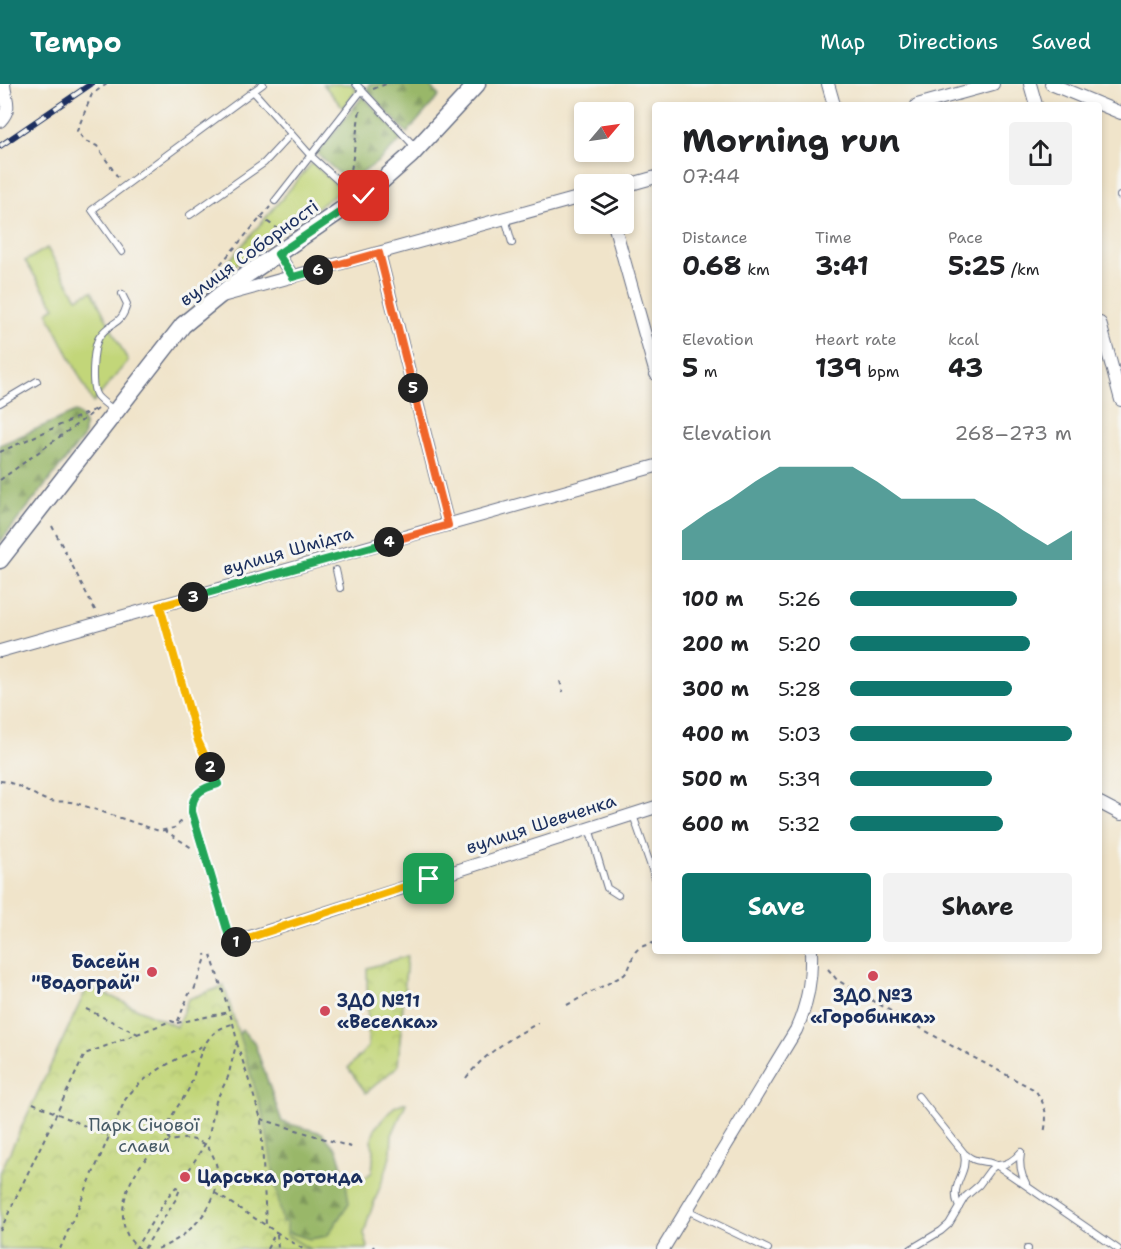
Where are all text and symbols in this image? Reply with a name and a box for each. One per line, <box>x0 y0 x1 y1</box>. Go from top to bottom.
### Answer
text: Tempo <box>30 23 122 61</box>
text: Map <box>820 28 865 56</box>
text: Directions <box>898 28 998 56</box>
text: Saved <box>1031 28 1091 56</box>
north arrow <box>574 102 634 162</box>
map controls <box>574 102 634 234</box>
text: Morning run <box>682 118 900 163</box>
button: share <box>1009 122 1072 185</box>
text: 07:44 <box>682 163 740 189</box>
pin <box>338 170 389 221</box>
button: layers <box>574 174 634 234</box>
icon: check <box>347 179 380 212</box>
street label: вулиця Соборності <box>175 194 323 312</box>
text: Distance <box>682 227 748 248</box>
text: Time <box>815 227 852 248</box>
text: Pace <box>948 227 983 248</box>
text: 0.68 <box>682 248 742 283</box>
text: 3:41 <box>815 248 869 283</box>
text: 5:25 <box>948 248 1006 283</box>
pin: 6 <box>303 255 333 285</box>
text: 6 <box>312 259 324 280</box>
text: km <box>742 259 770 280</box>
text: /km <box>1006 259 1040 280</box>
text: Elevation <box>682 329 754 350</box>
text: Heart rate <box>815 329 897 350</box>
text: kcal <box>948 329 979 350</box>
text: 5 <box>682 350 698 385</box>
text: 139 <box>815 350 862 385</box>
text: 43 <box>948 350 983 385</box>
text: m <box>698 361 718 382</box>
text: bpm <box>862 361 900 382</box>
pin: 5 <box>398 373 428 403</box>
text: 5 <box>408 377 418 398</box>
text: Elevation <box>682 420 772 446</box>
text: 268–273 m <box>954 420 1072 446</box>
street label: вулиця Шмідта <box>220 521 356 581</box>
pin: 4 <box>374 527 404 557</box>
text: 4 <box>383 531 395 552</box>
pin: 3 <box>178 582 208 612</box>
text: 3 <box>187 586 199 607</box>
text: 100 m <box>682 586 744 612</box>
text: 5:26 <box>778 586 821 612</box>
text: 200 m <box>682 631 749 657</box>
text: 5:20 <box>778 631 821 657</box>
text: 300 m <box>682 676 749 702</box>
text: 5:28 <box>778 676 821 702</box>
text: 400 m <box>682 721 749 747</box>
text: 5:03 <box>778 721 821 747</box>
pin: 2 <box>195 752 225 782</box>
text: 2 <box>204 756 216 777</box>
text: 500 m <box>682 766 748 792</box>
text: 5:39 <box>778 766 821 792</box>
street label: вулиця Шевченка <box>463 788 619 860</box>
text: 600 m <box>682 811 749 837</box>
text: 5:32 <box>778 811 821 837</box>
pin <box>403 853 454 904</box>
icon: arrive <box>412 862 445 895</box>
button: Save <box>682 873 871 942</box>
button: Share <box>883 873 1072 942</box>
pin: 1 <box>221 927 251 957</box>
text: 1 <box>232 931 240 952</box>
place label: Басейн "Водограй" <box>31 950 140 995</box>
marker: Басейн "Водограй" <box>145 965 159 979</box>
marker: ЗДО №3 «Горобинка» <box>866 969 880 983</box>
place label: ЗДО №3 «Горобинка» <box>810 984 936 1029</box>
place label: ЗДО №11 «Веселка» <box>337 989 438 1034</box>
marker: ЗДО №11 «Веселка» <box>318 1004 332 1018</box>
park label: Парк Січової слави <box>89 1113 200 1158</box>
place label: Царська ротонда <box>197 1165 363 1189</box>
marker: Царська ротонда <box>178 1170 192 1184</box>

